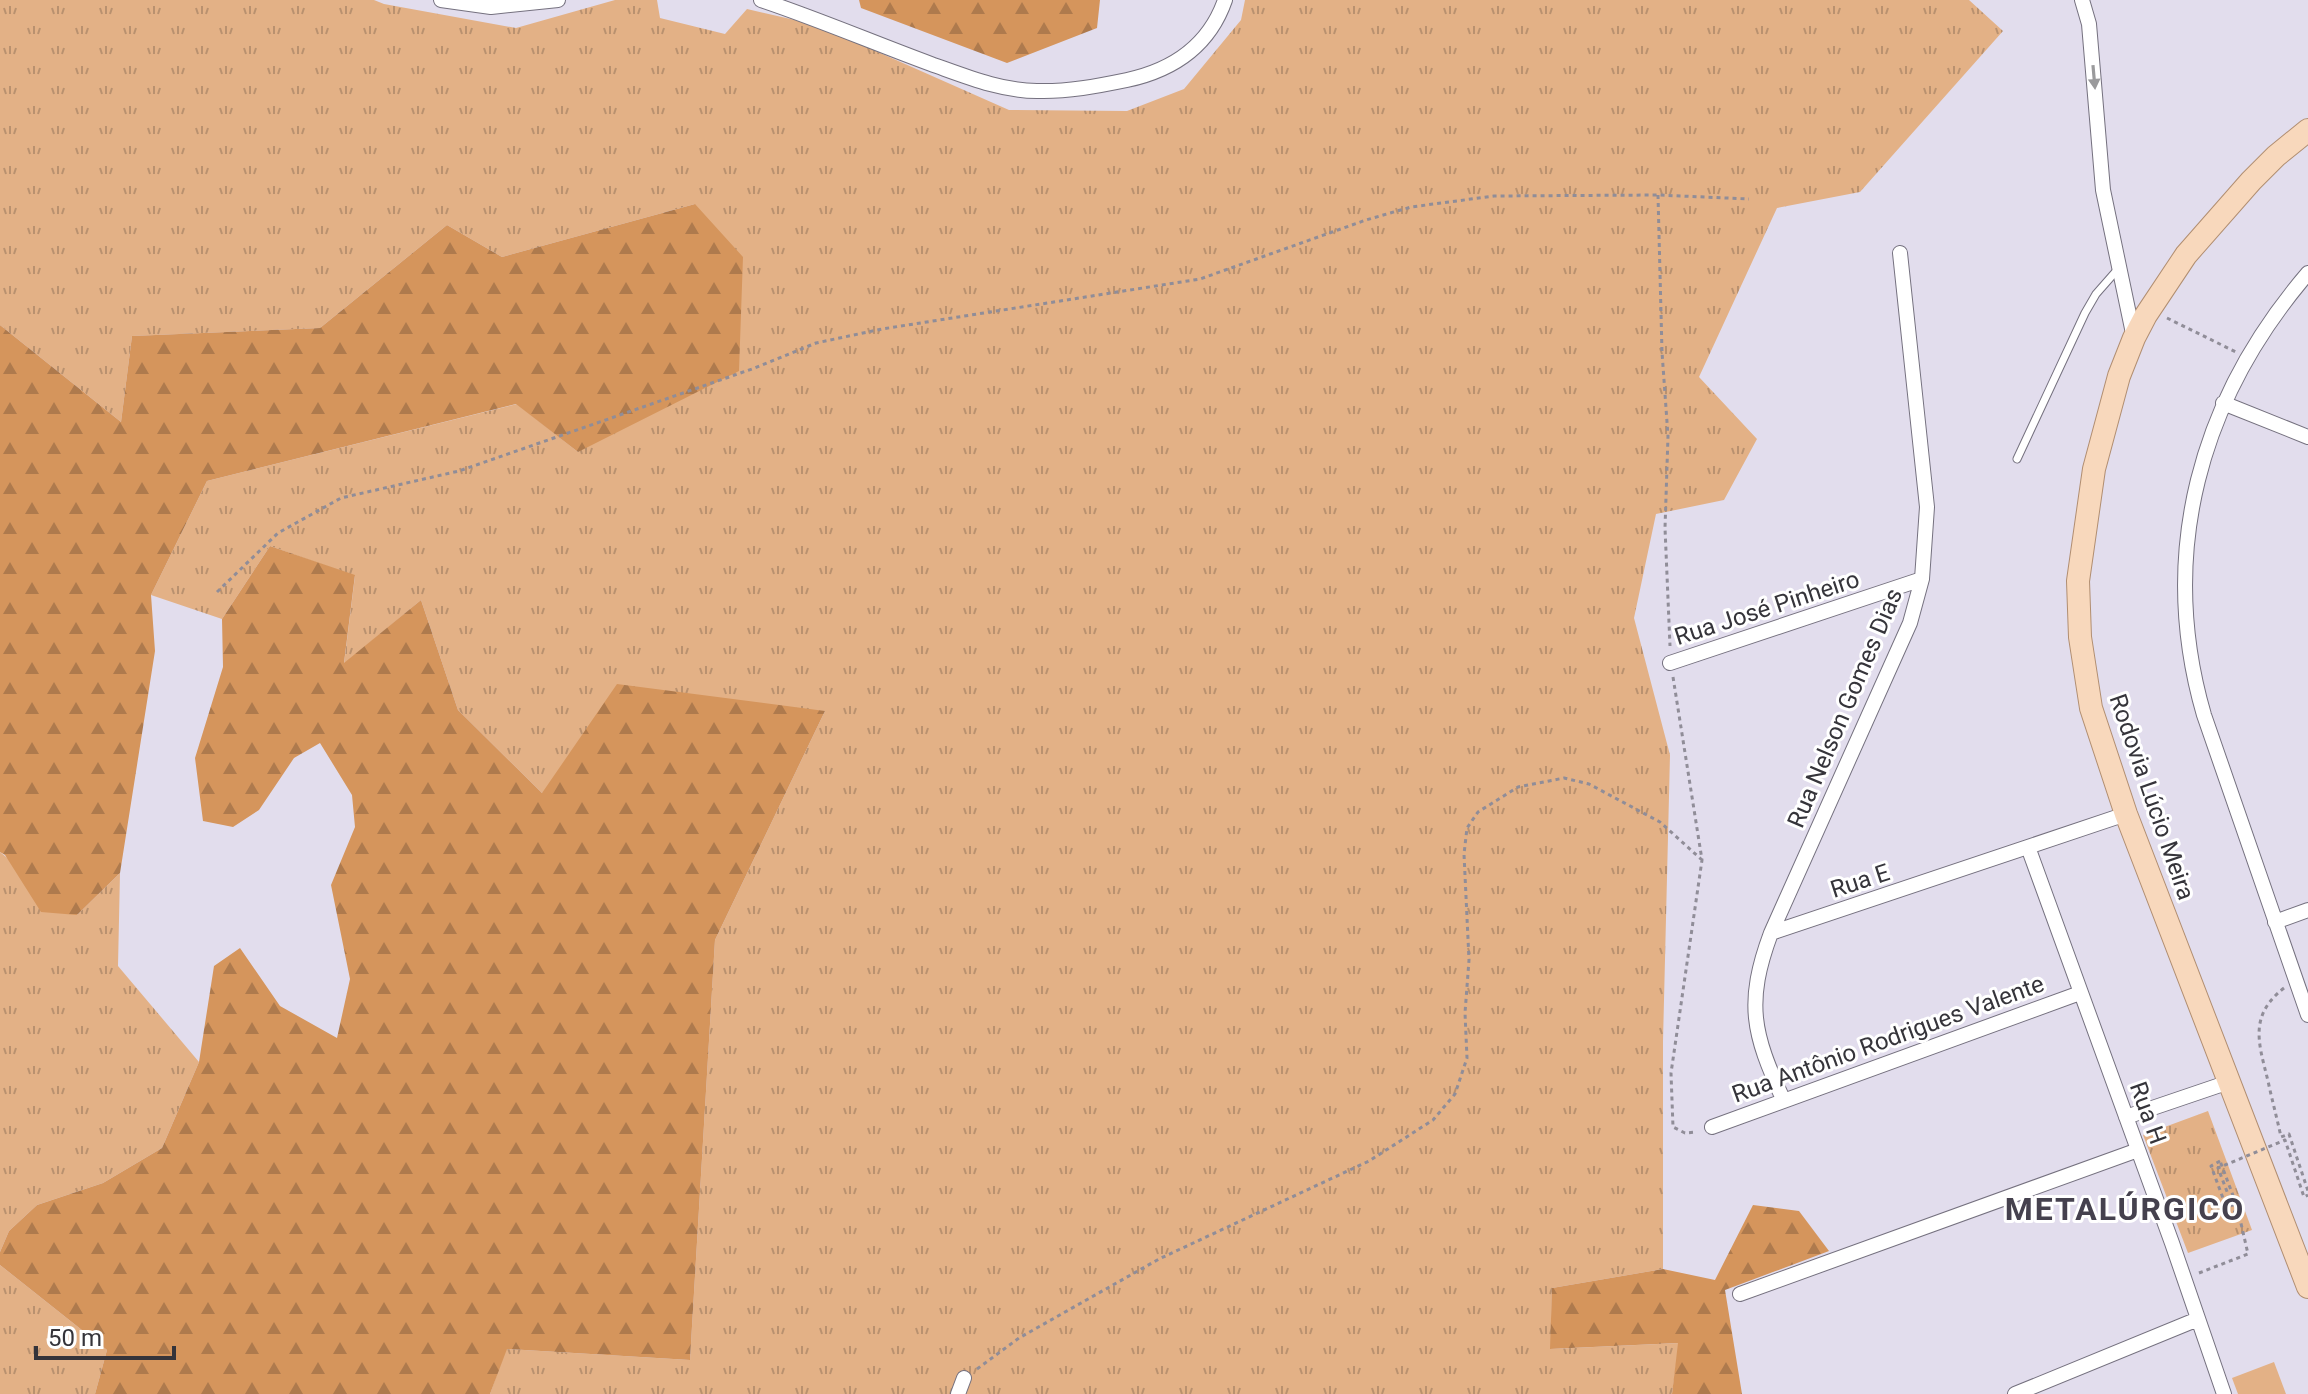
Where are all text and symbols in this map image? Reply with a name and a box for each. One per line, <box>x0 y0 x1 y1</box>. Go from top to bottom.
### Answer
one-way arrow <box>2088 65 2101 90</box>
street label: Rua José Pinheiro <box>1671 565 1863 651</box>
street label: Rua Nelson Gomes Dias <box>1782 584 1908 832</box>
street label: Rodovia Lúcio Meira <box>2104 690 2200 904</box>
street label: Rua E <box>1827 858 1893 904</box>
street label: Rua Antônio Rodrigues Valente <box>1728 969 2048 1109</box>
street label: Rua H <box>2124 1078 2172 1148</box>
district label: METALÚRGICO <box>2005 1190 2245 1228</box>
scale bar <box>36 1310 174 1360</box>
text: 50 m <box>48 1324 102 1352</box>

